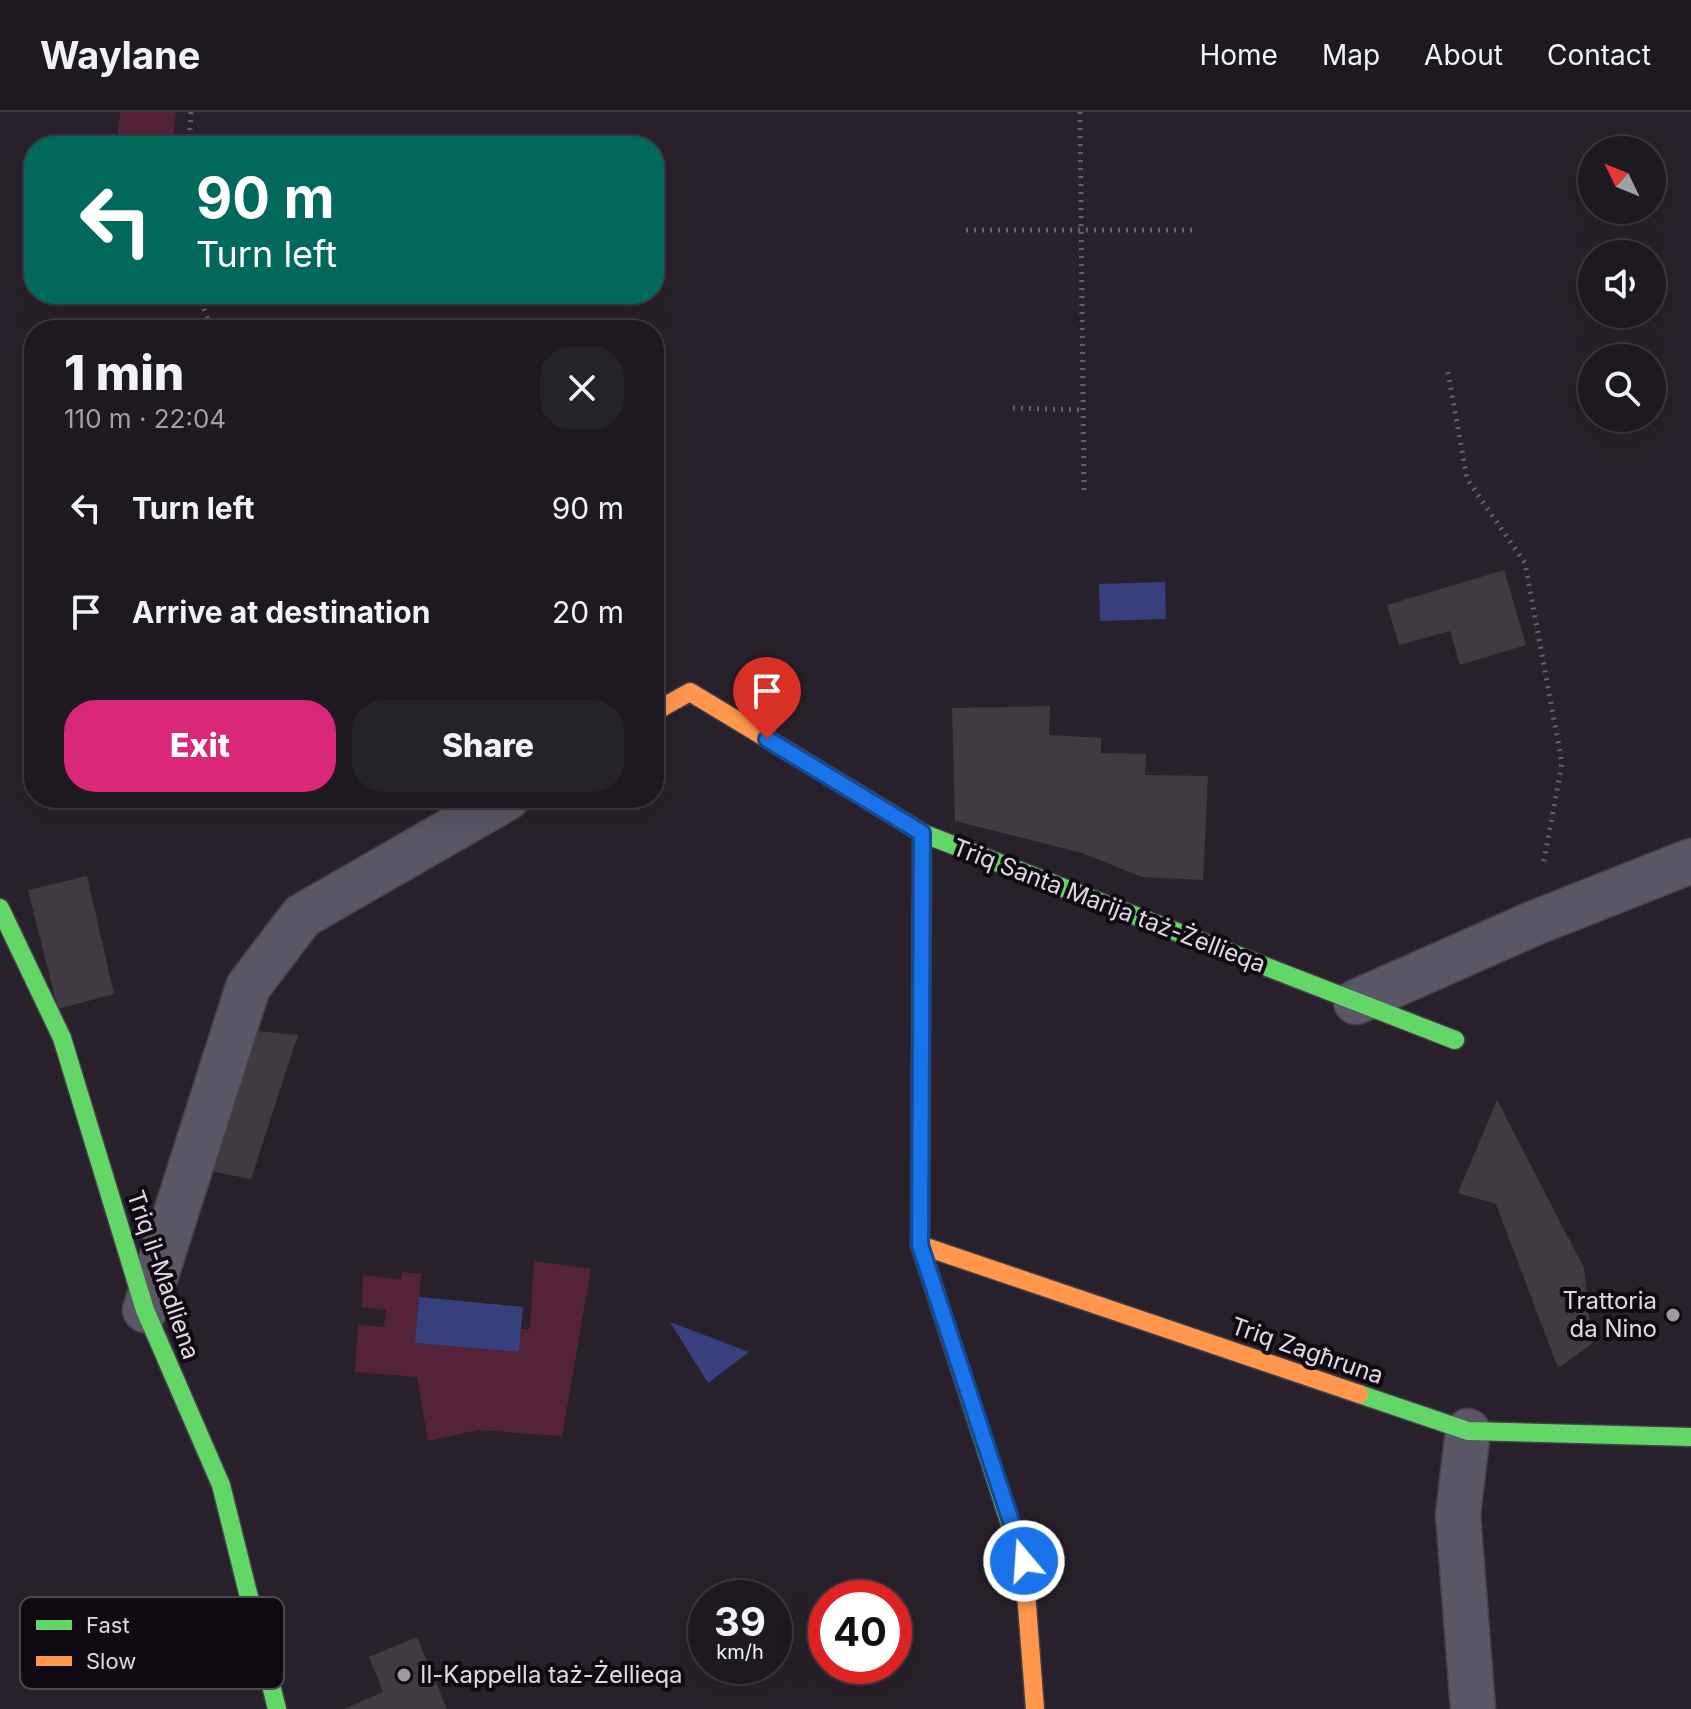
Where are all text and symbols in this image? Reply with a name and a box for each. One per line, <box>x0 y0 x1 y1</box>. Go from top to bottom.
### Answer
text: Waylane <box>40 32 200 78</box>
text: Home <box>1199 38 1278 72</box>
text: Map <box>1322 38 1380 72</box>
text: About <box>1424 38 1503 72</box>
text: Contact <box>1547 38 1651 72</box>
north arrow <box>1578 136 1666 224</box>
map controls <box>1578 136 1666 432</box>
text: 90 m <box>196 164 335 232</box>
icon: left <box>64 168 168 272</box>
text: Turn left <box>196 232 337 276</box>
button: sound <box>1578 240 1666 328</box>
text: 1 min <box>64 343 184 402</box>
button: search <box>1578 344 1666 432</box>
button: close <box>540 346 624 430</box>
text: 110 m · 22:04 <box>64 403 226 434</box>
icon: left <box>64 486 108 530</box>
text: Turn left <box>132 490 254 526</box>
text: 90 m <box>552 490 624 526</box>
icon: arrive <box>64 590 108 634</box>
text: Arrive at destination <box>132 594 430 630</box>
text: 20 m <box>552 594 624 630</box>
pin <box>733 657 801 739</box>
icon: arrive <box>745 669 789 713</box>
button: Exit <box>64 700 336 792</box>
button: Share <box>352 700 624 792</box>
street label: Triq Santa Marija taż-Żellieqa <box>949 832 1270 979</box>
street label: Triq il-Madliena <box>121 1187 206 1363</box>
place label: Trattoria da Nino <box>1562 1286 1657 1343</box>
marker: Trattoria da Nino <box>1664 1306 1682 1324</box>
street label: Triq Zagħruna <box>1227 1311 1387 1390</box>
position arrow <box>982 1519 1066 1603</box>
speed limit sign: 40 <box>808 1580 912 1684</box>
legend <box>20 1597 284 1689</box>
text: 39 <box>714 1597 766 1646</box>
text: Fast <box>86 1612 130 1638</box>
text: km/h <box>716 1640 764 1664</box>
text: Slow <box>86 1648 136 1674</box>
place label: Il-Kappella taż-Żellieqa <box>420 1660 683 1689</box>
marker: Il-Kappella taż-Żellieqa <box>395 1666 413 1684</box>

